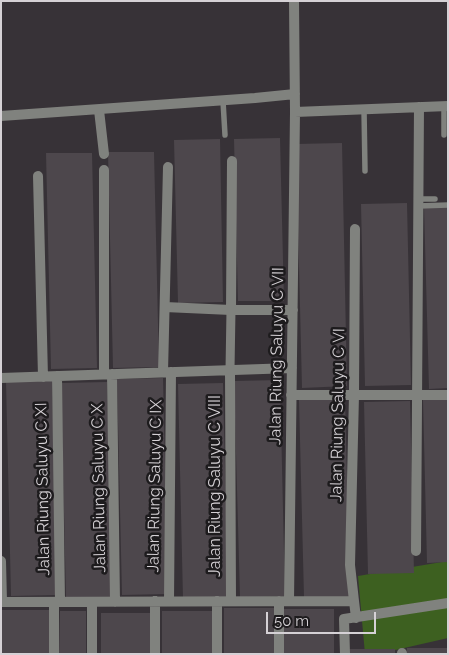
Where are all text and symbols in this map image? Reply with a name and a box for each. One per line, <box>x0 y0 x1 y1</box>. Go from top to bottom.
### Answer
street label: Jalan Riung Saluyu C VII <box>266 267 288 445</box>
street label: Jalan Riung Saluyu C VI <box>327 328 349 502</box>
street label: Jalan Riung Saluyu C VIII <box>205 395 225 577</box>
street label: Jalan Riung Saluyu C IX <box>144 399 166 573</box>
street label: Jalan Riung Saluyu C XI <box>32 402 54 576</box>
street label: Jalan Riung Saluyu C X <box>88 403 110 573</box>
scale bar <box>269 602 379 634</box>
text: 50 m <box>274 612 309 630</box>

